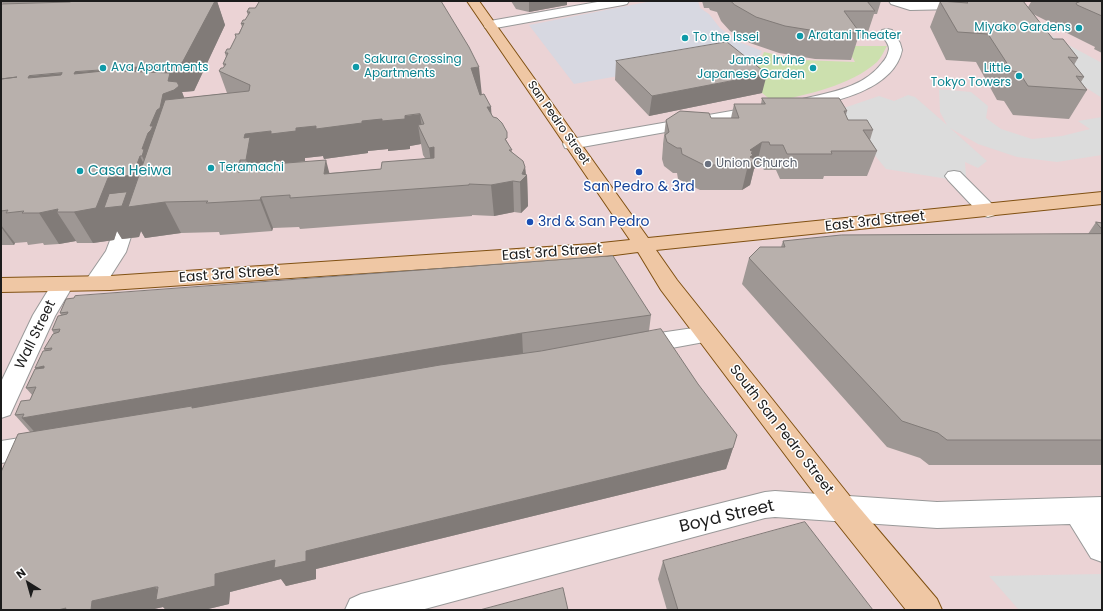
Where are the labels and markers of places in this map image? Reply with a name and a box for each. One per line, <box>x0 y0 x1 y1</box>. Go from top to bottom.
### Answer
place label: Miyako Gardens <box>974 21 1071 35</box>
marker: Miyako Gardens <box>1074 23 1084 33</box>
place label: Aratani Theater <box>808 29 901 43</box>
place label: To the Issei <box>693 31 759 45</box>
marker: Aratani Theater <box>795 31 805 41</box>
marker: To the Issei <box>680 33 690 43</box>
place label: Sakura Crossing Apartments <box>364 53 461 81</box>
place label: James Irvine Japanese Garden <box>697 54 805 82</box>
place label: Ava Apartments <box>111 61 208 75</box>
marker: Sakura Crossing Apartments <box>351 62 361 72</box>
place label: Little Tokyo Towers <box>931 62 1011 90</box>
marker: Ava Apartments <box>98 63 108 73</box>
marker: James Irvine Japanese Garden <box>808 63 818 73</box>
marker: Little Tokyo Towers <box>1014 71 1024 81</box>
place label: Union Church <box>716 157 797 171</box>
marker: Union Church <box>703 159 713 169</box>
place label: Teramachi <box>219 161 284 175</box>
place label: Casa Heiwa <box>88 163 172 179</box>
marker: Teramachi <box>206 163 216 173</box>
marker: Casa Heiwa <box>75 166 85 176</box>
marker: San Pedro & 3rd <box>634 167 644 177</box>
place label: San Pedro & 3rd <box>583 179 695 195</box>
place label: 3rd & San Pedro <box>538 214 650 230</box>
marker: 3rd & San Pedro <box>525 217 535 227</box>

